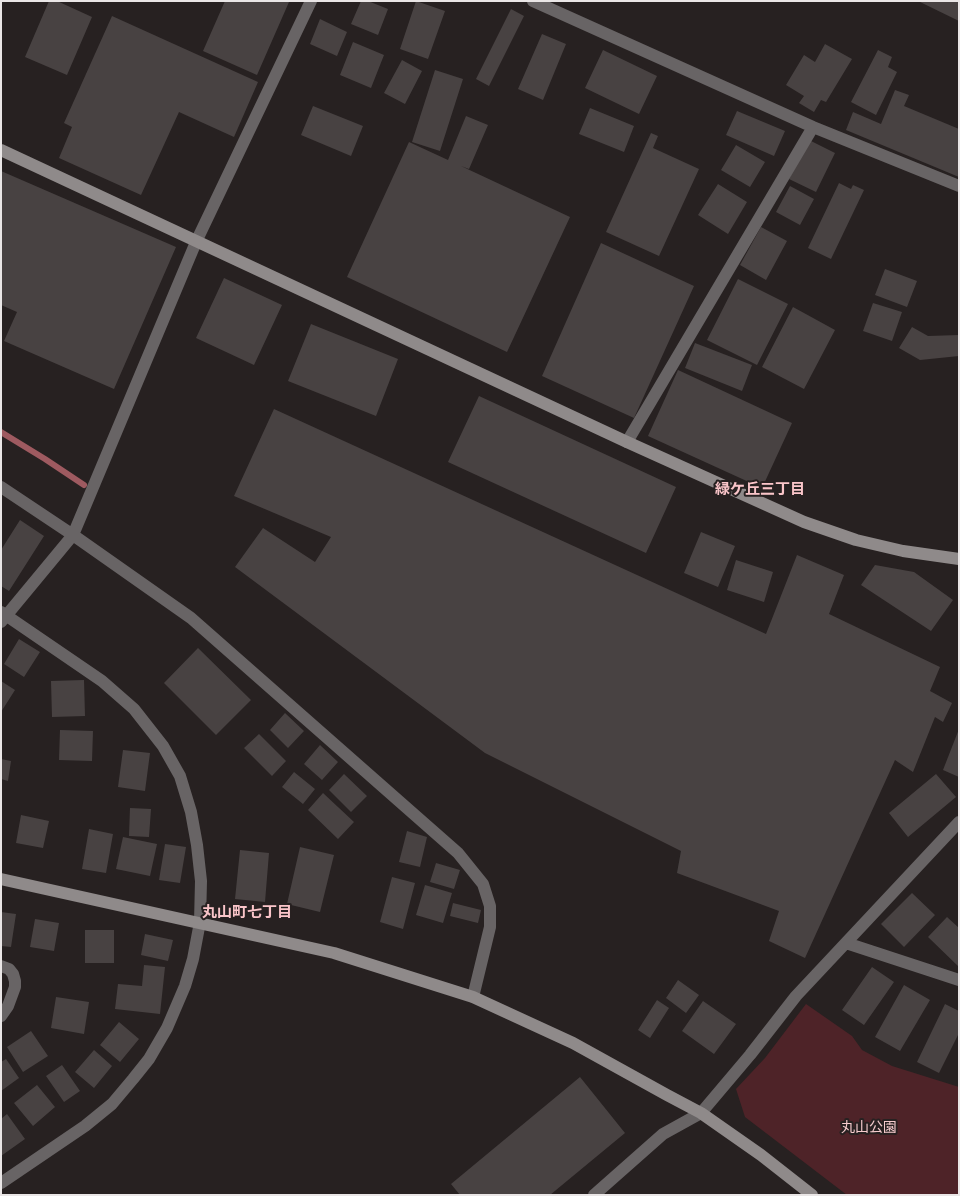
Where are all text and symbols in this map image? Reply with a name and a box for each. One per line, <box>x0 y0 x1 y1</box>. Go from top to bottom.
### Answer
district label: 緑ケ丘三丁目 <box>715 481 805 499</box>
district label: 丸山町七丁目 <box>202 904 292 922</box>
park label: 丸山公園 <box>841 1120 897 1136</box>

